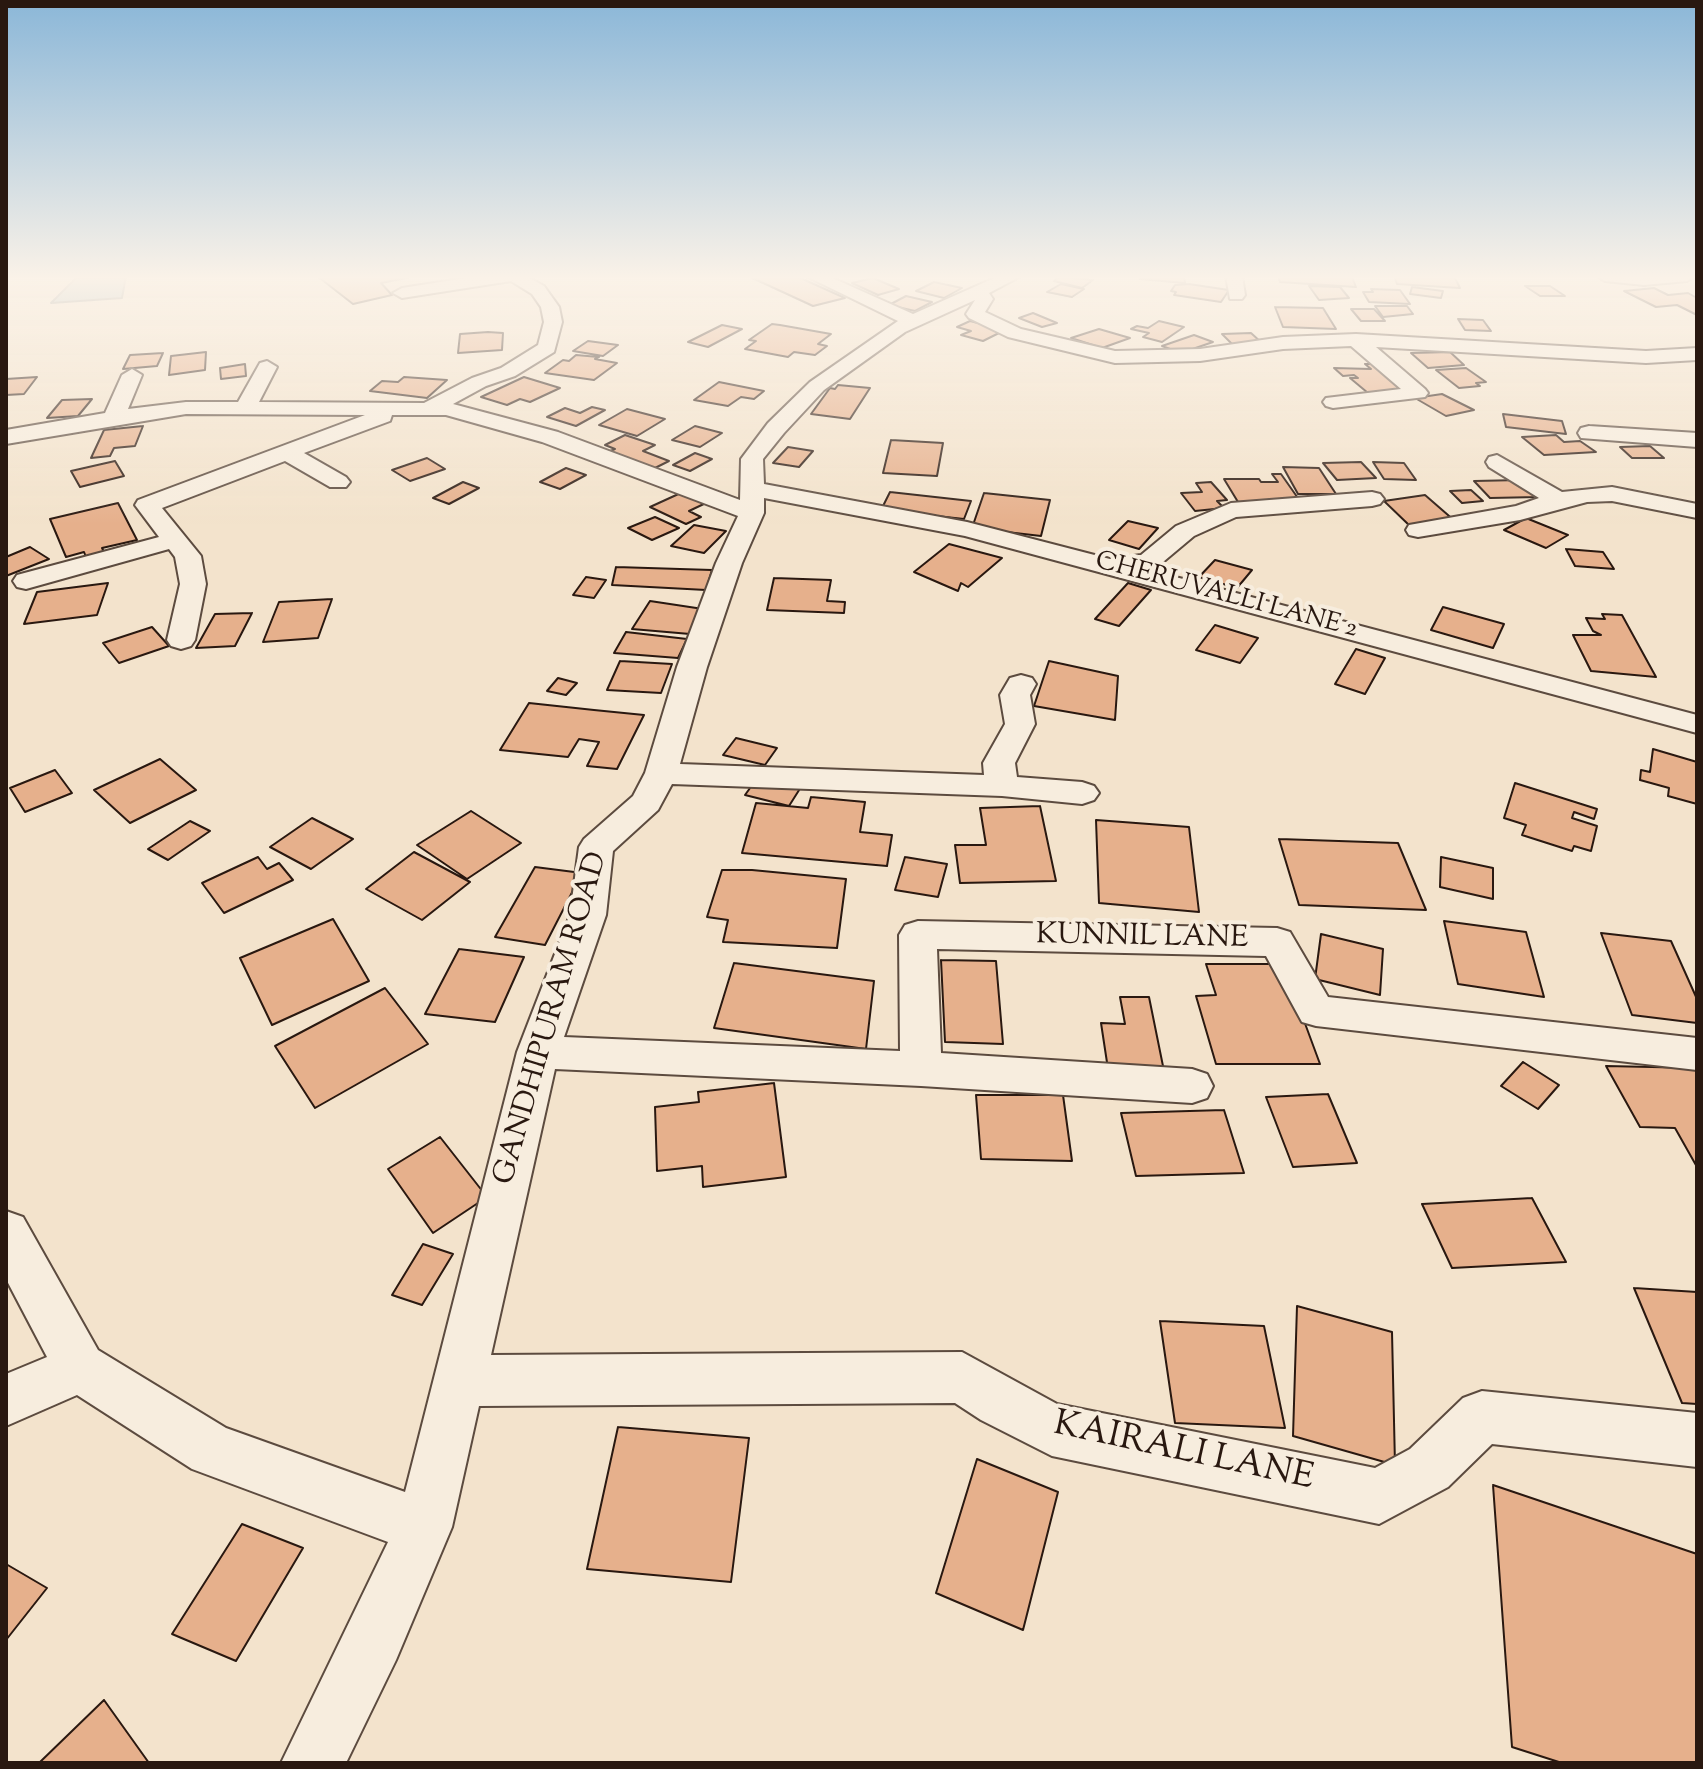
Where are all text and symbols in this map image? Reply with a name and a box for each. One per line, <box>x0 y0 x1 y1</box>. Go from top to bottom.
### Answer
street label: CHERUVALLI LANE 2 <box>1091 547 1361 647</box>
street label: GANDHIPURAM ROAD <box>488 849 618 1189</box>
street label: KUNNIL LANE <box>1036 919 1248 959</box>
street label: KAIRALI LANE <box>1049 1405 1317 1503</box>

